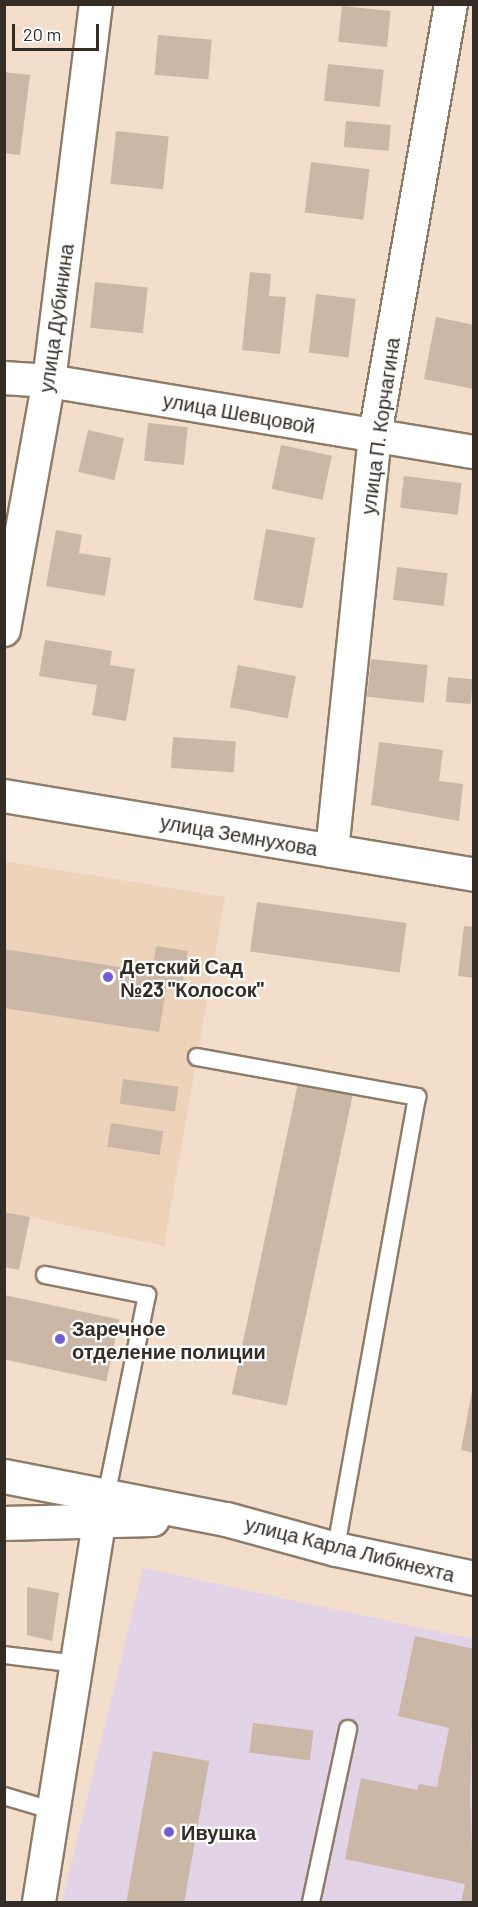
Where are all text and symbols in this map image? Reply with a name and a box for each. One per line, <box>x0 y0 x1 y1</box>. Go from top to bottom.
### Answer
scale bar <box>15 12 102 50</box>
text: 20 m <box>23 23 61 45</box>
street label: улица Дубинина <box>34 242 78 394</box>
street label: улица П. Корчагина <box>356 336 404 516</box>
street label: улица Шевцовой <box>161 388 317 438</box>
street label: улица Земнухова <box>158 809 320 861</box>
place label: Детский Сад №23 "Колосок" <box>120 954 264 1001</box>
marker: Детский Сад №23 "Колосок" <box>101 970 115 984</box>
place label: Заречное отделение полиции <box>72 1316 266 1363</box>
marker: Заречное отделение полиции <box>53 1332 67 1346</box>
street label: улица Карла Либкнехта <box>243 1511 457 1587</box>
place label: Ивушка <box>181 1820 256 1844</box>
marker: Ивушка <box>162 1825 176 1839</box>

